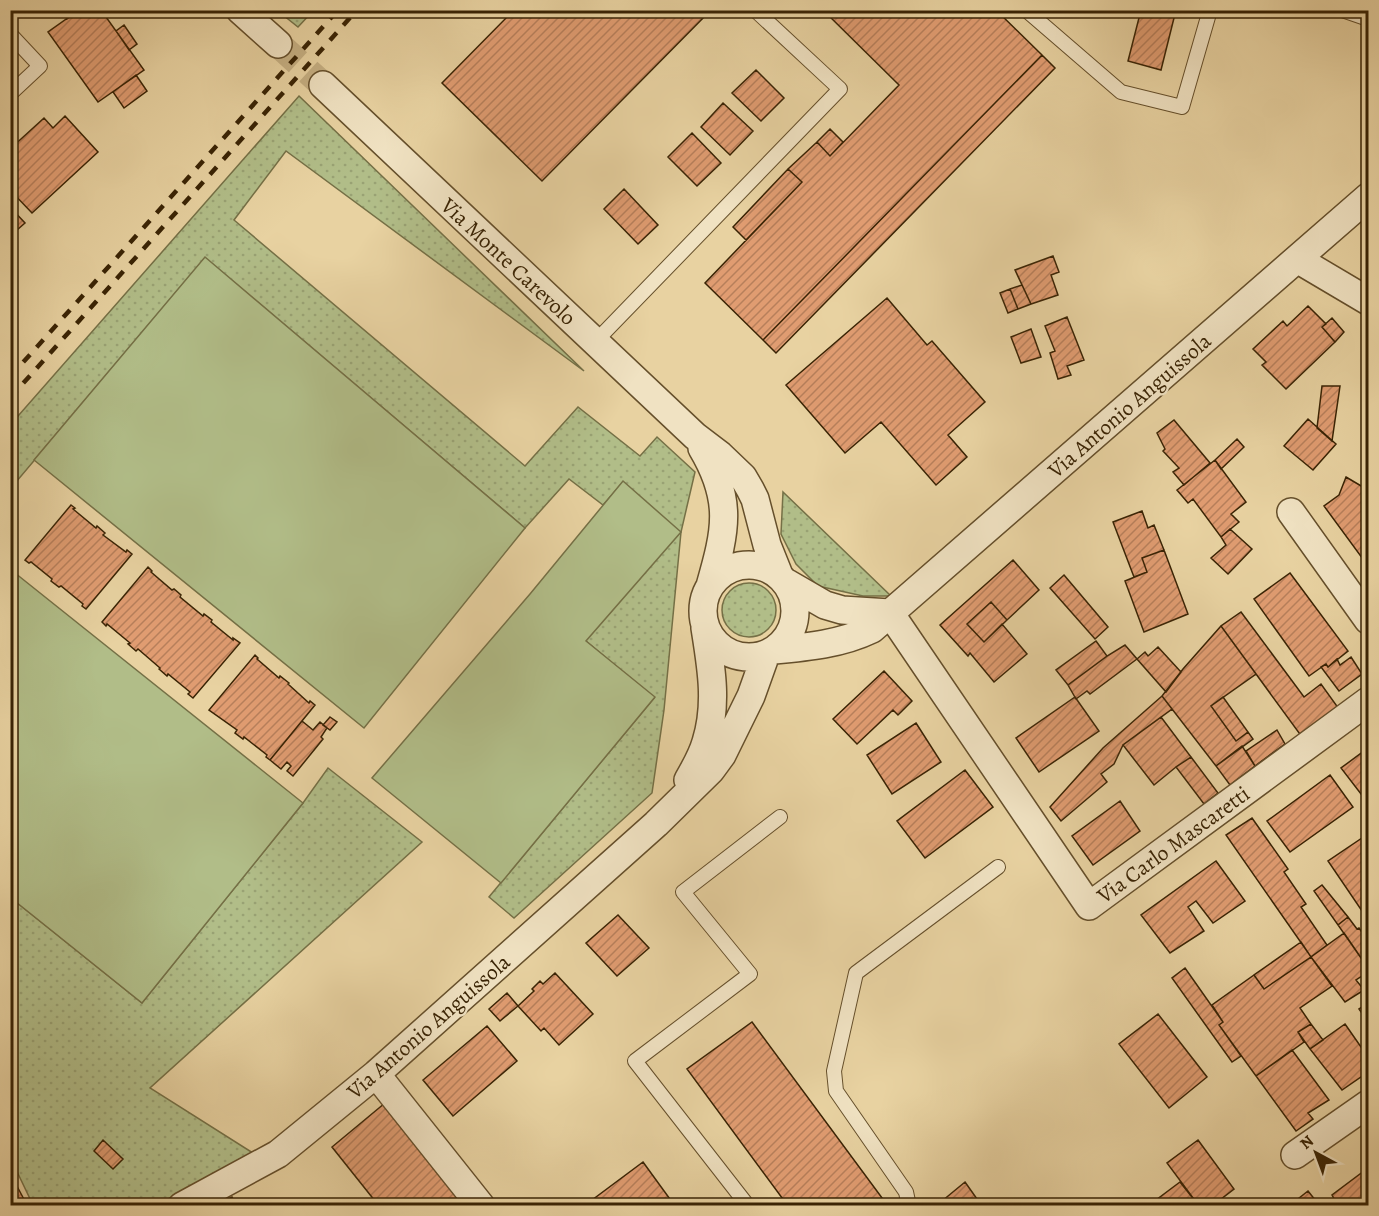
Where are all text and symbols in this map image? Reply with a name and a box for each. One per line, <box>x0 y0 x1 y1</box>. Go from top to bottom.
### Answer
street label: Via Monte Carevolo <box>433 190 583 332</box>
street label: Via Antonio Anguissola <box>1041 326 1218 486</box>
street label: Via Carlo Mascaretti <box>1090 779 1256 911</box>
street label: Via Antonio Anguissola <box>340 947 517 1107</box>
north arrow <box>1286 1123 1346 1183</box>
text: N <box>1295 1130 1319 1155</box>

